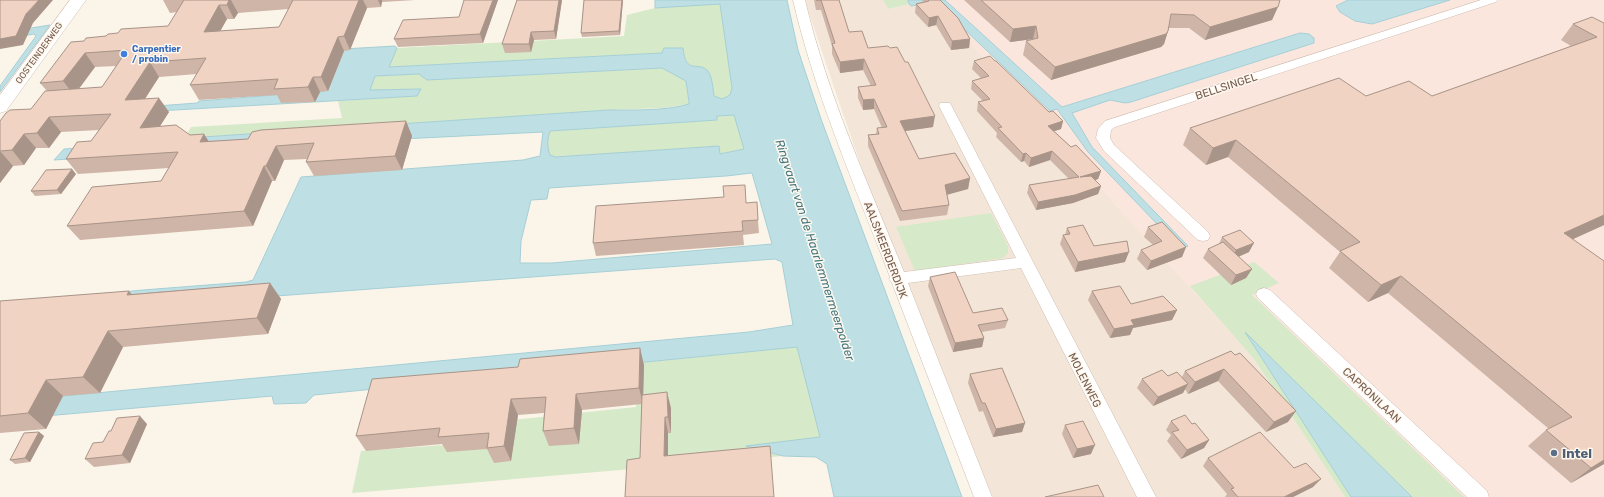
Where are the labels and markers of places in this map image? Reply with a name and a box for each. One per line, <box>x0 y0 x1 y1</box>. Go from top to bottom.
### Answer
place label: Carpentier / probin <box>132 44 181 64</box>
marker: Carpentier / probin <box>119 49 129 59</box>
place label: Intel <box>1562 446 1592 461</box>
marker: Intel <box>1549 448 1559 458</box>

